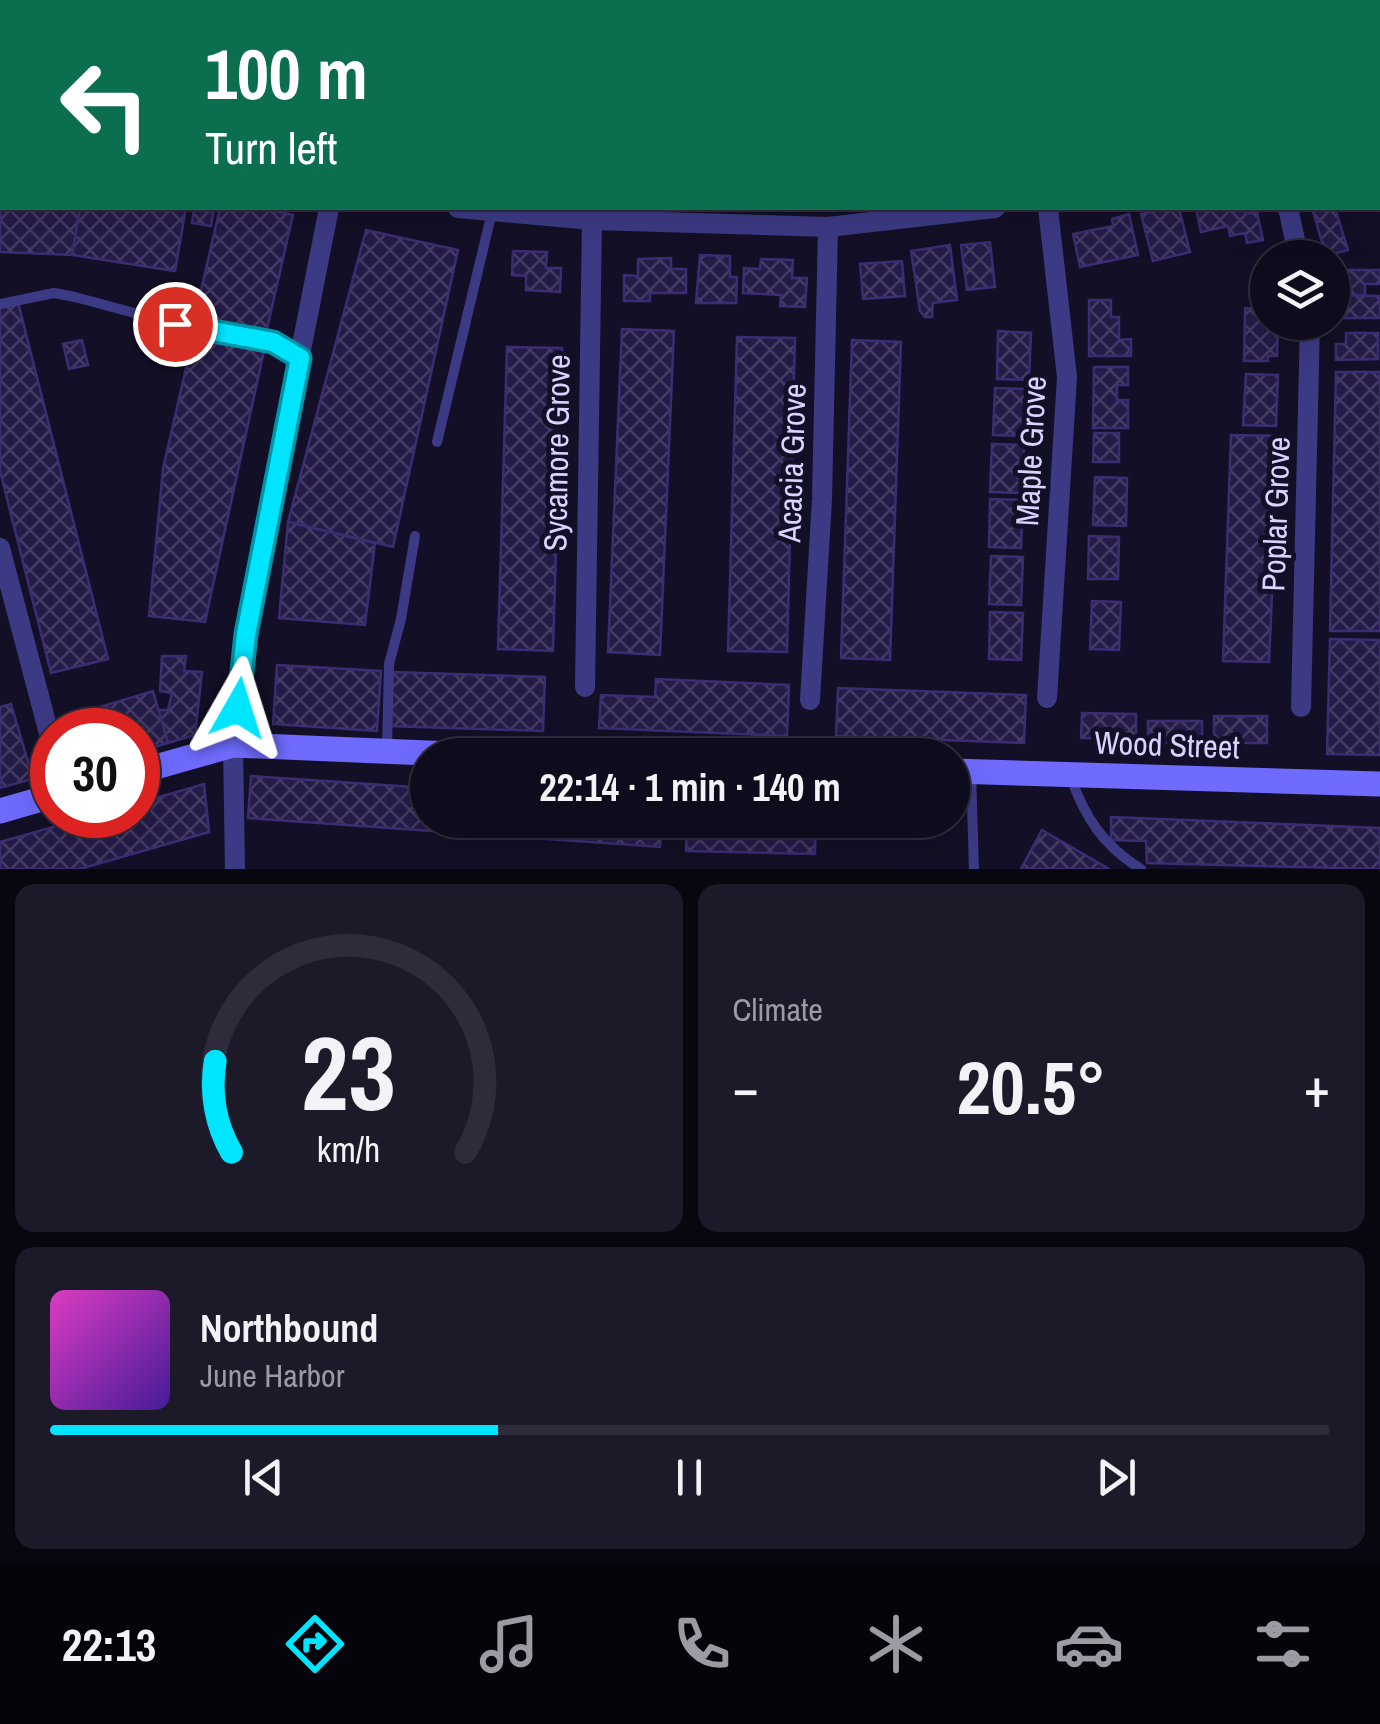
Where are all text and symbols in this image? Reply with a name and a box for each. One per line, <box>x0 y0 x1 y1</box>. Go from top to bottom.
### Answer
text: 100 m <box>205 27 368 121</box>
icon: left <box>40 40 170 170</box>
text: Turn left <box>205 117 337 178</box>
map controls <box>1250 240 1350 340</box>
button: layers <box>1250 240 1350 340</box>
pin <box>133 282 218 367</box>
icon: arrive <box>148 297 203 352</box>
street label: Sycamore Grove <box>533 354 580 552</box>
street label: Maple Grove <box>1005 375 1056 527</box>
street label: Acacia Grove <box>767 383 816 544</box>
street label: Poplar Grove <box>1251 436 1300 592</box>
position arrow <box>186 656 290 760</box>
speed limit sign: 30 <box>30 708 160 838</box>
street label: Wood Street <box>1094 720 1240 769</box>
text: 22:14 · 1 min · 140 m <box>539 762 841 813</box>
text: Climate <box>733 988 823 1031</box>
text: 23 <box>301 1002 396 1142</box>
text: 20.5° <box>956 1036 1106 1137</box>
text: − <box>733 1050 759 1124</box>
text: + <box>1304 1050 1330 1124</box>
text: km/h <box>317 1125 381 1173</box>
text: Northbound <box>200 1303 378 1354</box>
text: June Harbor <box>200 1354 344 1397</box>
icon: previous <box>236 1450 291 1505</box>
icon: pause <box>662 1450 717 1505</box>
icon: next <box>1089 1450 1144 1505</box>
icon: directions <box>280 1609 350 1679</box>
icon: music <box>474 1609 544 1679</box>
icon: phone <box>667 1609 737 1679</box>
icon: climate <box>861 1609 931 1679</box>
icon: car <box>1054 1609 1124 1679</box>
icon: filters <box>1248 1609 1318 1679</box>
text: 22:13 <box>62 1614 156 1675</box>

